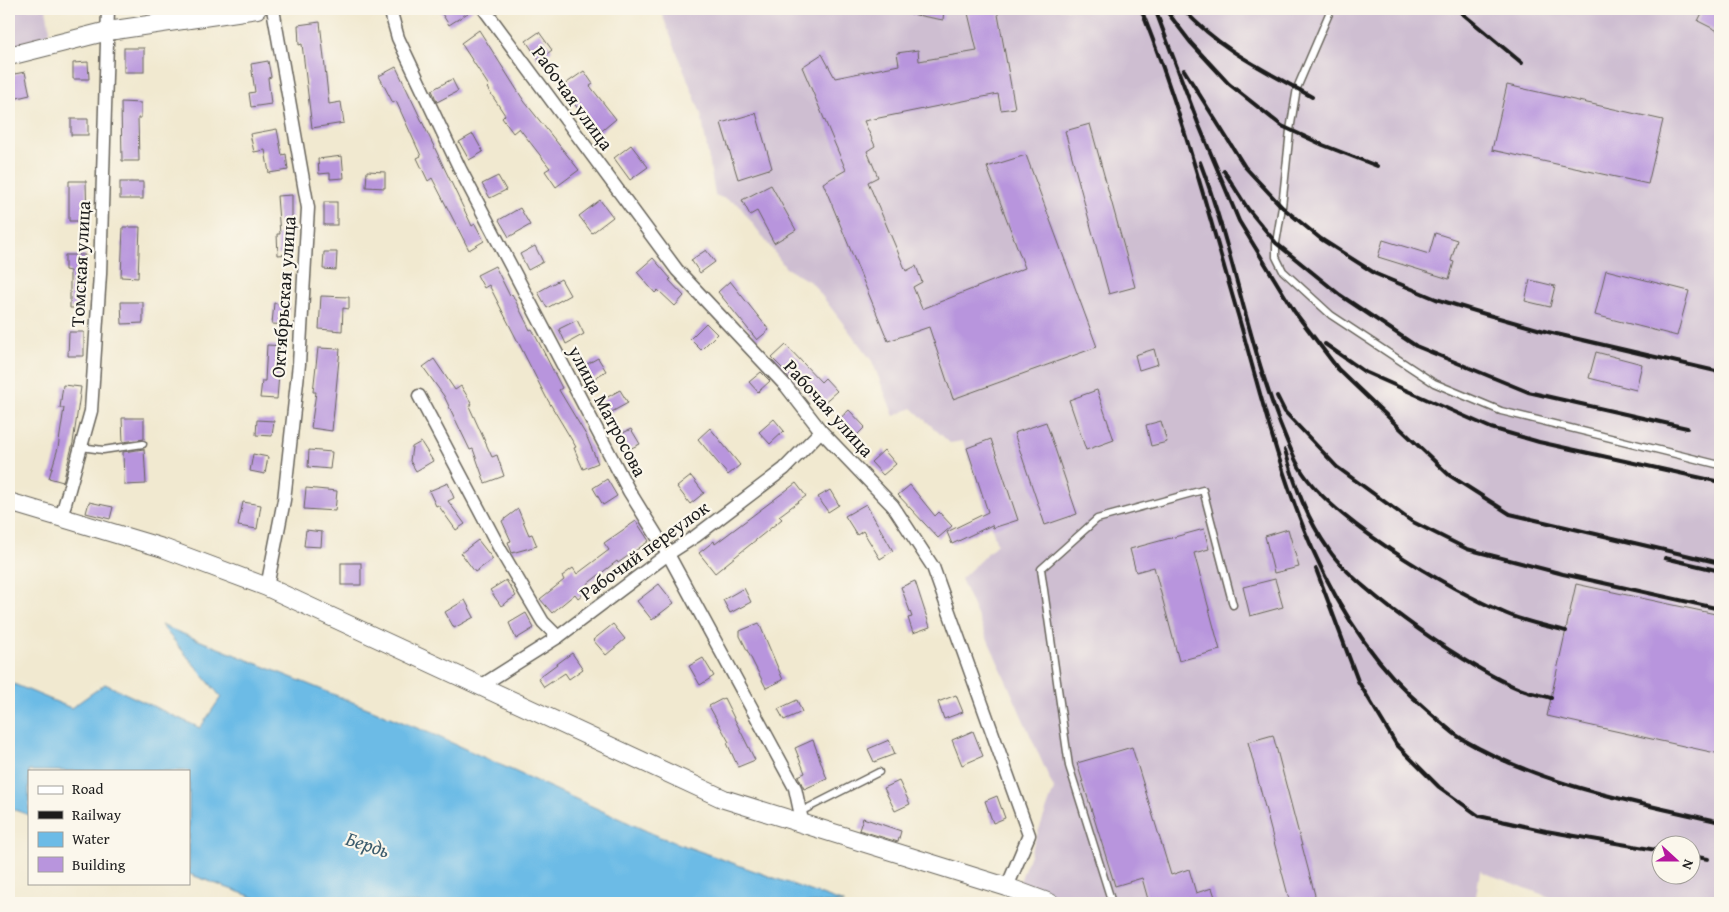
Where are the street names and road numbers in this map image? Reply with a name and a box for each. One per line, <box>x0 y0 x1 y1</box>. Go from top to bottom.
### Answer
street label: Рабочая улица <box>526 40 620 156</box>
street label: Томская улица <box>63 200 97 328</box>
street label: Октябрьская улица <box>263 215 303 379</box>
street label: улица Матросова <box>561 340 654 482</box>
street label: Рабочая улица <box>777 353 881 463</box>
street label: Рабочий переулок <box>573 493 715 607</box>

